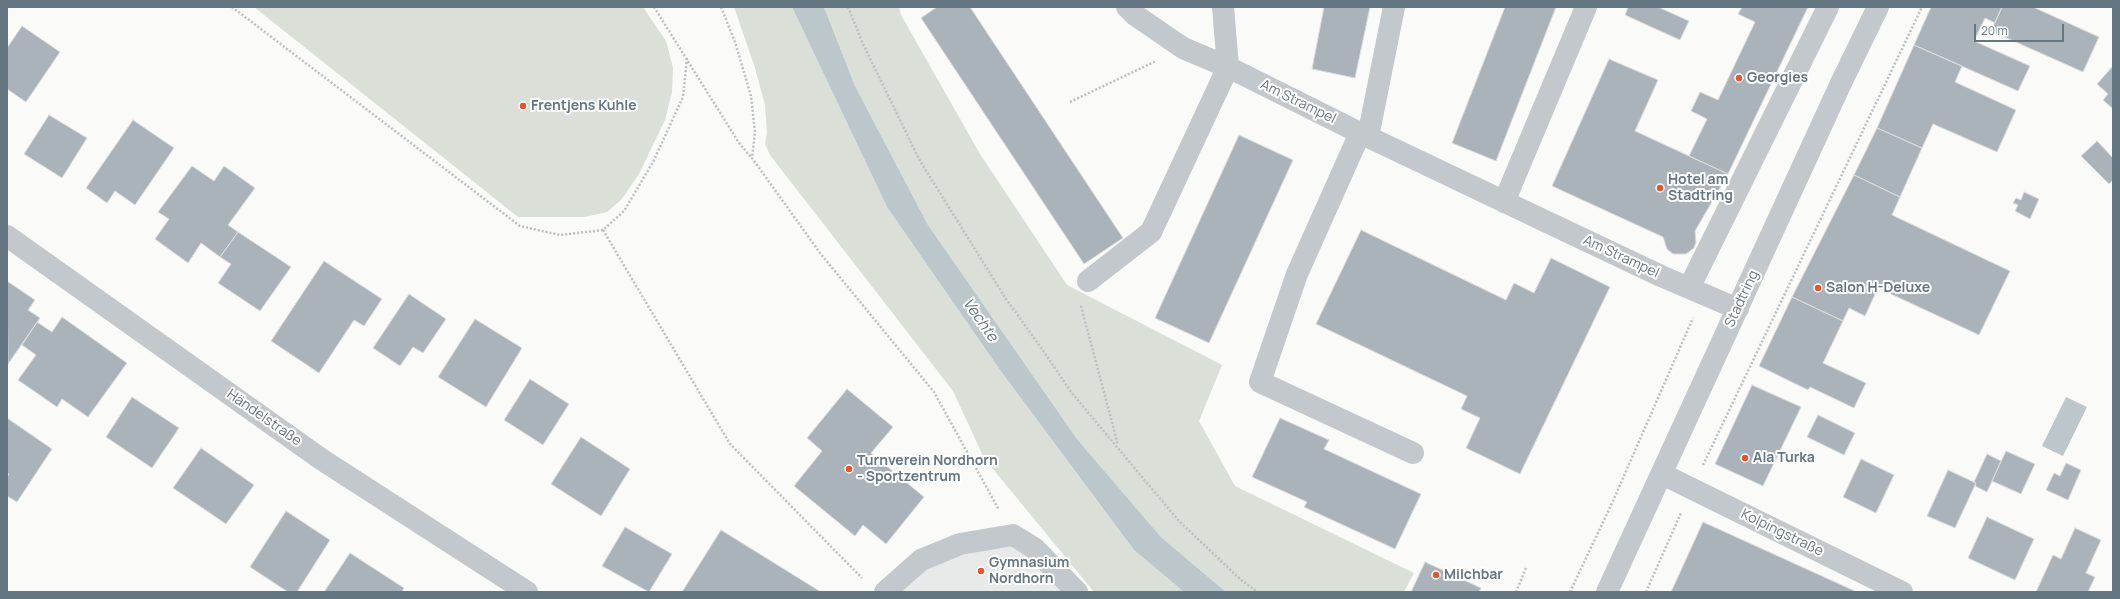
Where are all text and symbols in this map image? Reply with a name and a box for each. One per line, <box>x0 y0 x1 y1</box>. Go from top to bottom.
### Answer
scale bar <box>1976 16 2066 42</box>
text: 20 m <box>1981 22 2008 39</box>
place label: Georgies <box>1747 70 1808 86</box>
marker: Georgies <box>1734 73 1744 83</box>
street label: Am Strampel <box>1257 76 1339 128</box>
place label: Frentjens Kuhle <box>531 98 637 114</box>
marker: Frentjens Kuhle <box>518 101 528 111</box>
place label: Hotel am Stadtring <box>1668 172 1733 204</box>
marker: Hotel am Stadtring <box>1655 183 1665 193</box>
street label: Am Strampel <box>1580 232 1662 282</box>
street label: Stadtring <box>1722 268 1762 330</box>
place label: Salon H-Deluxe <box>1826 280 1930 296</box>
marker: Salon H-Deluxe <box>1813 283 1823 293</box>
water label: Vechte <box>959 295 1001 345</box>
street label: Händelstraße <box>223 386 305 450</box>
place label: Ala Turka <box>1753 450 1815 466</box>
place label: Turnverein Nordhorn - Sportzentrum <box>857 453 998 486</box>
marker: Ala Turka <box>1740 453 1750 463</box>
marker: Turnverein Nordhorn - Sportzentrum <box>844 464 854 474</box>
street label: Kolpingstraße <box>1738 506 1826 560</box>
place label: Gymnasium Nordhorn <box>989 555 1069 588</box>
marker: Gymnasium Nordhorn <box>976 566 986 576</box>
place label: Milchbar <box>1444 567 1503 583</box>
marker: Milchbar <box>1431 570 1441 580</box>

